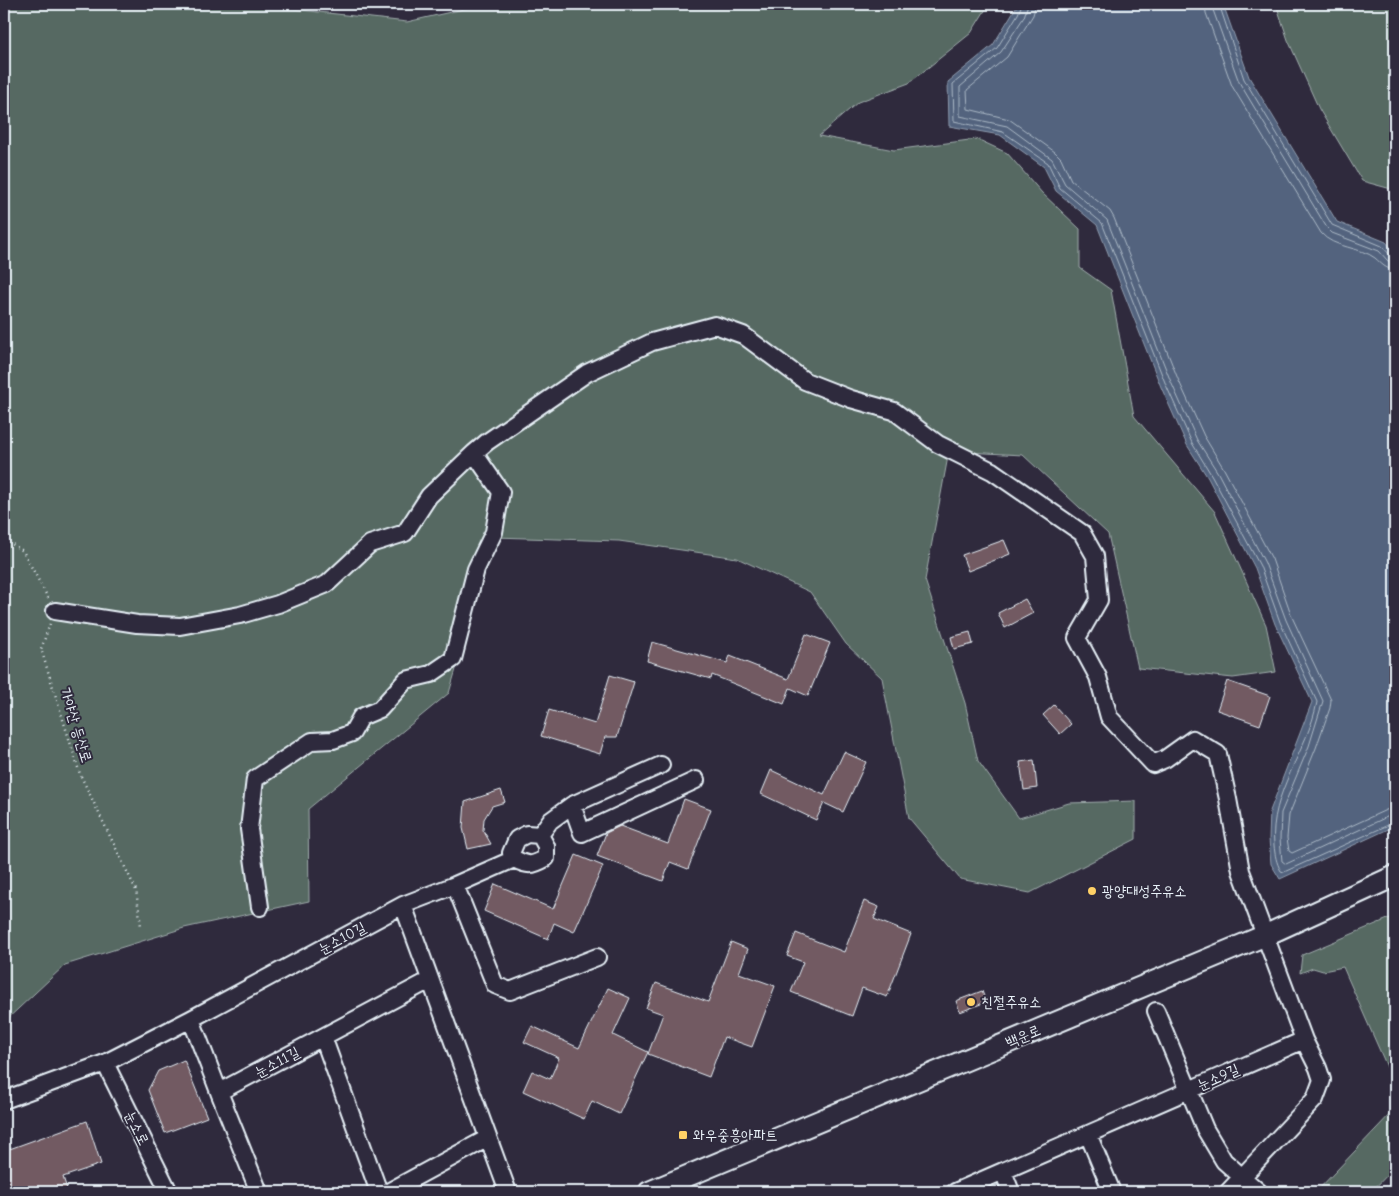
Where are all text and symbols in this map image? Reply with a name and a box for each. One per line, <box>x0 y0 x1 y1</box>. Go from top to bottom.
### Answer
street label: 가야산 등산로 <box>56 685 96 765</box>
place label: 광양대성주유소 <box>1102 882 1187 900</box>
marker: 광양대성주유소 <box>1086 885 1098 897</box>
street label: 눈소10길 <box>315 918 369 958</box>
place label: 친절주유소 <box>981 993 1041 1011</box>
marker: 친절주유소 <box>965 996 977 1008</box>
street label: 백운로 <box>1003 1021 1043 1051</box>
street label: 눈소11길 <box>252 1043 302 1081</box>
street label: 눈소9길 <box>1194 1060 1242 1094</box>
street label: 눈소로 <box>121 1108 153 1148</box>
place label: 와우중흥아파트 <box>693 1126 778 1144</box>
marker: 와우중흥아파트 <box>677 1129 689 1141</box>

